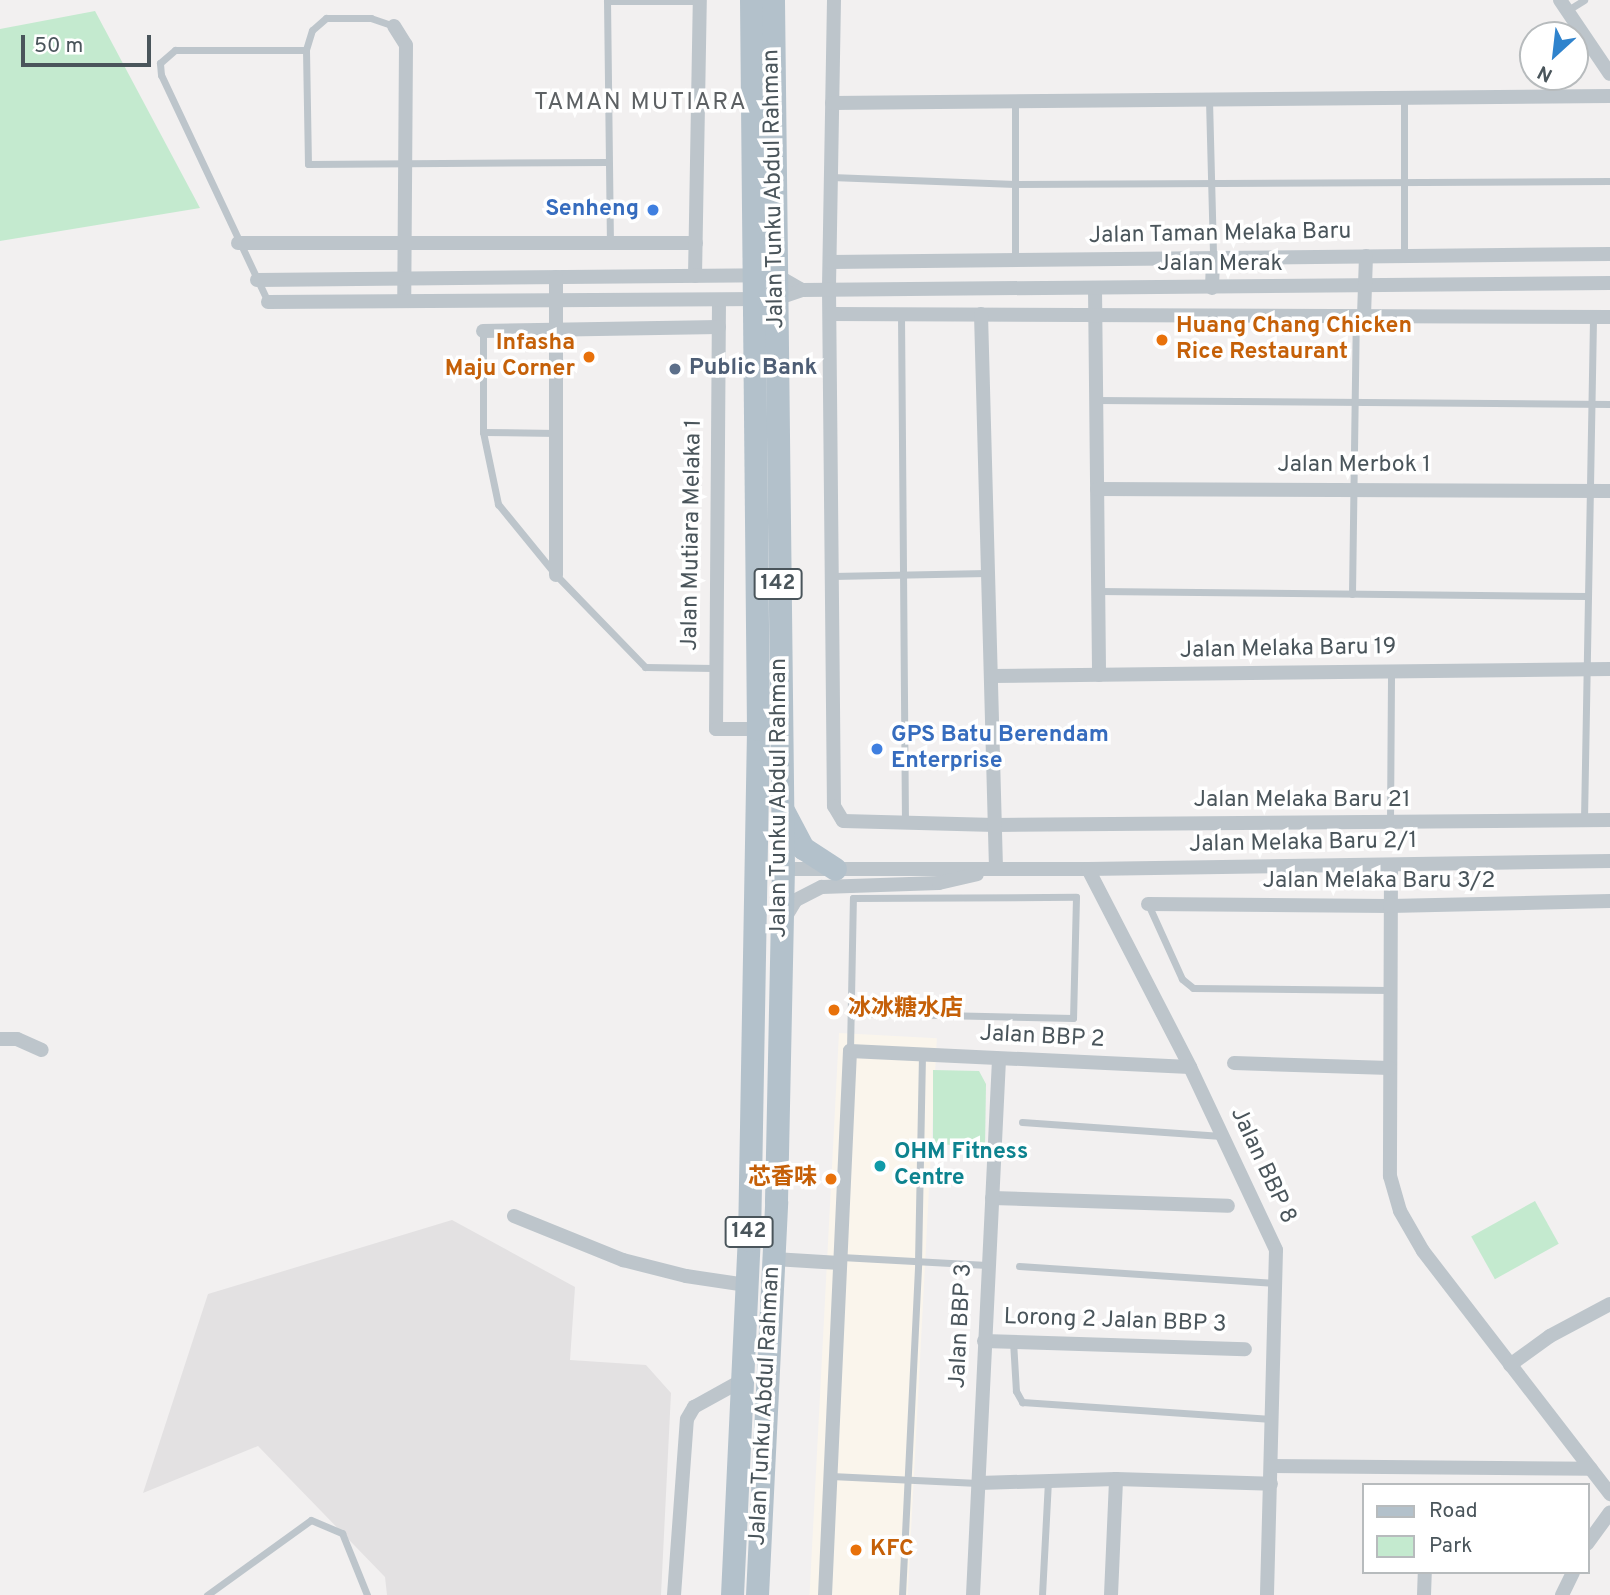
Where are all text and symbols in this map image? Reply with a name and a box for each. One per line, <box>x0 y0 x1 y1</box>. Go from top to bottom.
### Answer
scale bar <box>24 21 154 65</box>
north arrow <box>1519 21 1589 91</box>
text: 50 m <box>34 33 83 60</box>
street label: Jalan Tunku Abdul Rahman <box>759 48 791 330</box>
text: N <box>1534 59 1557 87</box>
district label: TAMAN MUTIARA <box>536 90 746 118</box>
place label: Senheng <box>545 196 639 224</box>
marker: Senheng <box>645 202 661 218</box>
street label: Jalan Taman Melaka Baru <box>1088 219 1352 251</box>
street label: Jalan Merak <box>1157 251 1283 279</box>
place label: Huang Chang Chicken Rice Restaurant <box>1176 313 1412 367</box>
place label: Infasha Maju Corner <box>445 330 575 384</box>
marker: Huang Chang Chicken Rice Restaurant <box>1154 332 1170 348</box>
marker: Infasha Maju Corner <box>581 349 597 365</box>
place label: Public Bank <box>689 355 817 383</box>
marker: Public Bank <box>667 361 683 377</box>
street label: Jalan Mutiara Melaka 1 <box>677 419 709 651</box>
street label: Jalan Merbok 1 <box>1277 452 1431 480</box>
road number: 142 <box>754 566 802 602</box>
street label: Jalan Melaka Baru 19 <box>1179 634 1397 666</box>
street label: Jalan Tunku Abdul Rahman <box>766 657 794 939</box>
place label: GPS Batu Berendam Enterprise <box>891 722 1109 776</box>
marker: GPS Batu Berendam Enterprise <box>869 741 885 757</box>
street label: Jalan Melaka Baru 21 <box>1193 787 1411 815</box>
street label: Jalan Melaka Baru 2/1 <box>1189 828 1417 860</box>
street label: Jalan Melaka Baru 3/2 <box>1263 868 1495 896</box>
place label: 冰冰糖水店 <box>848 996 963 1024</box>
marker: 冰冰糖水店 <box>826 1002 842 1018</box>
street label: Jalan BBP 2 <box>979 1021 1105 1055</box>
street label: Jalan BBP 8 <box>1223 1103 1301 1229</box>
place label: OHM Fitness Centre <box>894 1139 1028 1193</box>
marker: OHM Fitness Centre <box>872 1158 888 1174</box>
place label: 芯香味 <box>748 1165 817 1193</box>
marker: 芯香味 <box>823 1171 839 1187</box>
road number: 142 <box>724 1214 774 1250</box>
street label: Jalan BBP 3 <box>945 1263 979 1389</box>
street label: Jalan Tunku Abdul Rahman <box>745 1265 787 1547</box>
street label: Lorong 2 Jalan BBP 3 <box>1003 1304 1227 1340</box>
legend <box>1362 1483 1589 1574</box>
text: Road <box>1429 1498 1478 1525</box>
text: Park <box>1429 1533 1472 1560</box>
place label: KFC <box>870 1536 914 1564</box>
marker: KFC <box>848 1542 864 1558</box>

